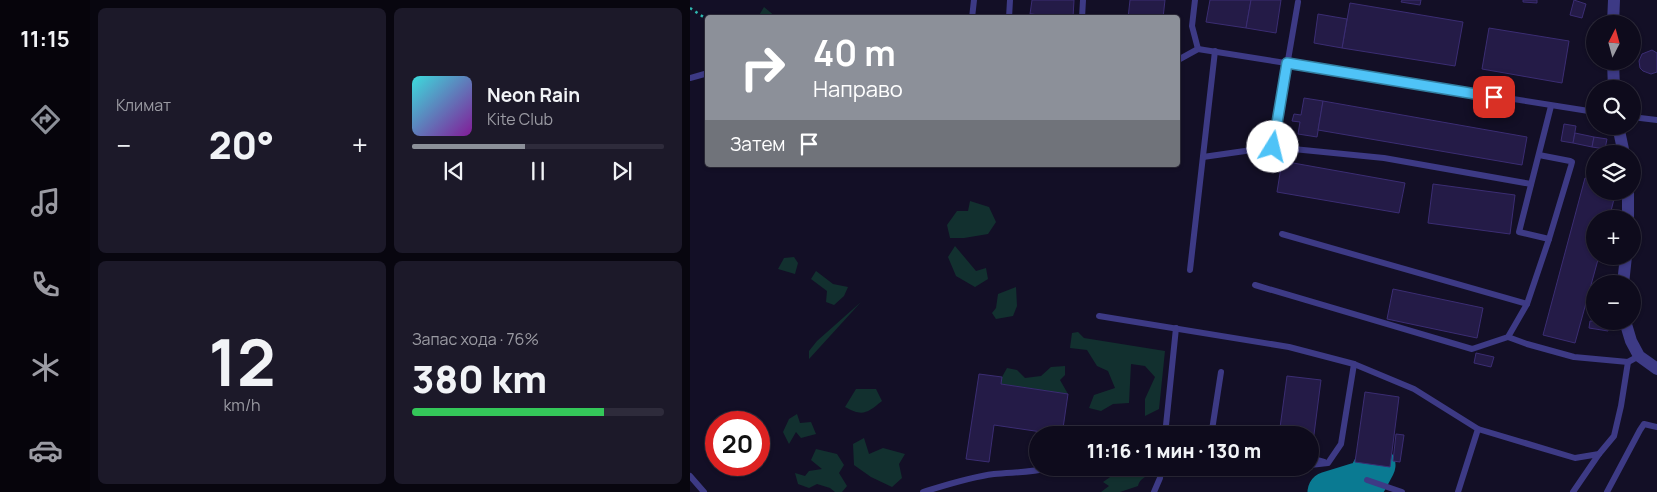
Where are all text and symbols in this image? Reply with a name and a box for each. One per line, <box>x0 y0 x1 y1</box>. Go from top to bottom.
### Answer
north arrow <box>1586 15 1641 70</box>
map controls <box>1586 15 1641 330</box>
text: 11:15 <box>20 24 70 54</box>
text: 40 m <box>813 29 896 77</box>
icon: right <box>730 35 795 100</box>
text: Направо <box>813 74 903 104</box>
pin <box>1473 76 1515 118</box>
button: search <box>1586 80 1641 135</box>
text: Neon Rain <box>487 82 580 108</box>
icon: arrive <box>1480 83 1508 111</box>
text: Климат <box>116 94 171 116</box>
icon: directions <box>28 102 63 137</box>
text: Kite Club <box>487 108 553 130</box>
text: 20° <box>209 118 274 170</box>
position arrow <box>1246 120 1298 172</box>
text: − <box>116 126 131 164</box>
text: + <box>352 126 368 164</box>
icon: arrive <box>795 130 823 158</box>
text: Затем <box>730 131 785 157</box>
button: layers <box>1586 145 1641 200</box>
icon: previous <box>440 157 468 185</box>
icon: pause <box>524 157 552 185</box>
icon: next <box>608 157 636 185</box>
icon: music <box>28 185 63 220</box>
button: + <box>1586 210 1641 265</box>
icon: phone <box>28 267 63 302</box>
button: − <box>1586 275 1641 330</box>
text: 12 <box>208 317 276 406</box>
text: Запас хода · 76% <box>412 328 539 350</box>
icon: climate <box>28 350 63 385</box>
text: 380 km <box>412 352 547 404</box>
text: km/h <box>223 394 261 416</box>
speed limit sign: 20 <box>705 411 770 476</box>
icon: car <box>28 433 63 468</box>
text: 11:16 · 1 мин · 130 m <box>1087 438 1261 464</box>

